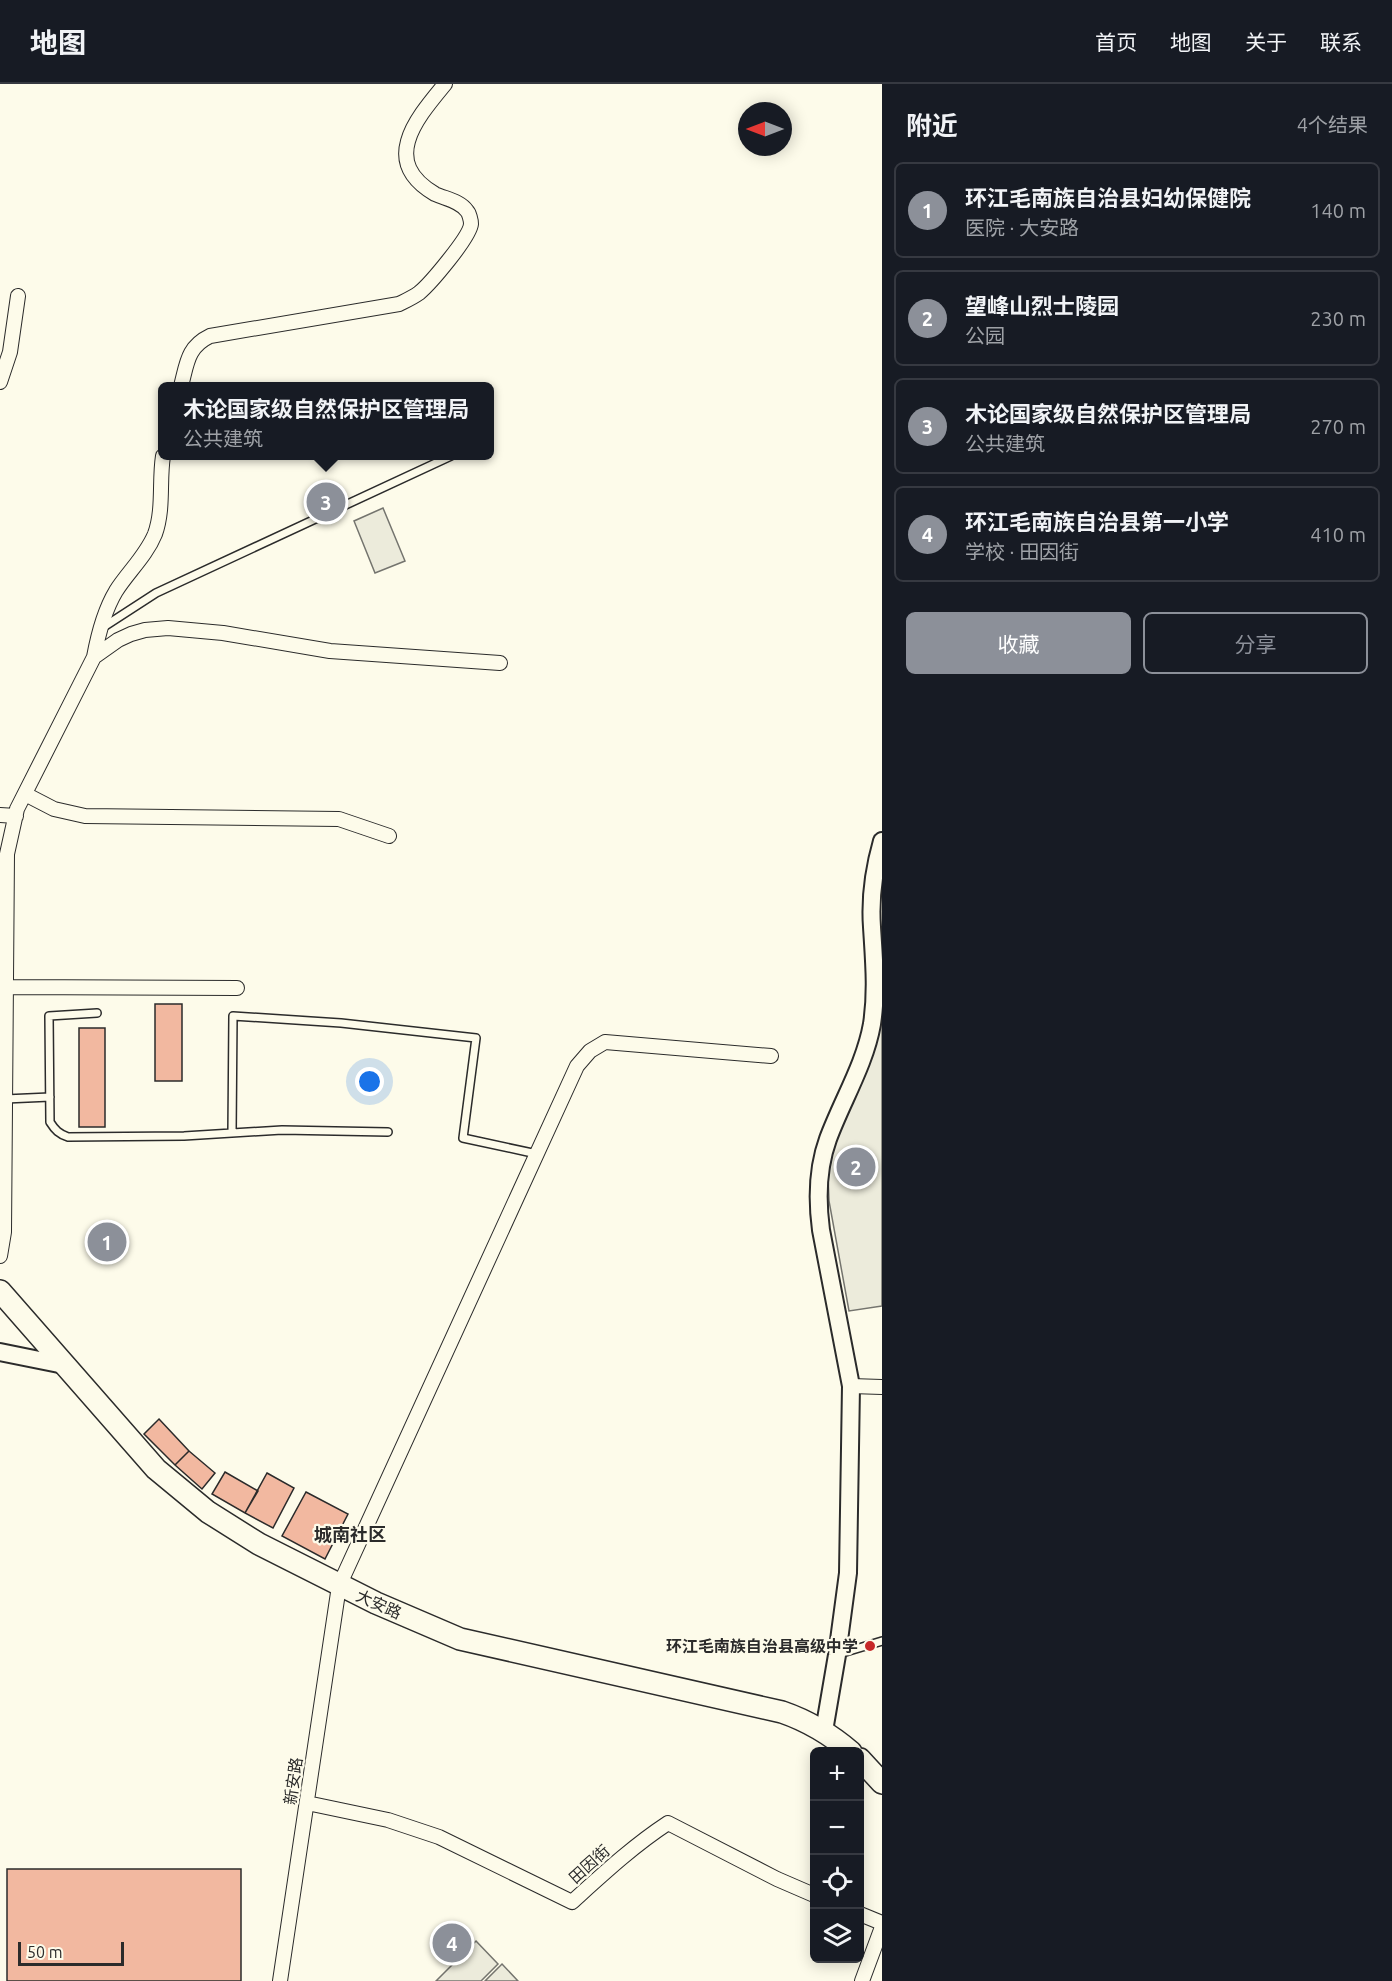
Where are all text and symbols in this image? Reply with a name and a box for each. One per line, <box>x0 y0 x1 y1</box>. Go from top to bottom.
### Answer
text: 地图 <box>30 27 86 58</box>
text: 首页 <box>1095 30 1137 54</box>
text: 地图 <box>1170 30 1212 54</box>
text: 关于 <box>1245 30 1287 54</box>
text: 联系 <box>1320 30 1362 54</box>
north arrow <box>738 102 792 156</box>
text: 附近 <box>906 111 958 140</box>
text: 4个结果 <box>1297 113 1368 136</box>
text: 环江毛南族自治县妇幼保健院 <box>965 185 1251 210</box>
text: 1 <box>922 199 933 222</box>
text: 140 m <box>1310 199 1366 222</box>
text: 医院 · 大安路 <box>965 216 1079 239</box>
text: 望峰山烈士陵园 <box>965 293 1119 318</box>
text: 2 <box>922 307 933 330</box>
text: 230 m <box>1310 307 1366 330</box>
text: 公园 <box>965 324 1005 347</box>
popup <box>158 382 494 460</box>
text: 木论国家级自然保护区管理局 <box>183 396 469 421</box>
text: 木论国家级自然保护区管理局 <box>965 401 1251 426</box>
text: 3 <box>922 415 933 438</box>
text: 270 m <box>1310 415 1366 438</box>
text: 公共建筑 <box>183 427 263 450</box>
text: 公共建筑 <box>965 432 1045 455</box>
pin: 3 <box>306 480 346 524</box>
text: 环江毛南族自治县第一小学 <box>965 509 1229 534</box>
text: 4 <box>922 523 933 546</box>
text: 410 m <box>1310 523 1366 546</box>
text: 学校 · 田因街 <box>965 540 1079 563</box>
button: 收藏 <box>906 612 1131 674</box>
button: 分享 <box>1143 612 1368 674</box>
your location <box>355 1067 384 1096</box>
pin: 2 <box>836 1144 876 1190</box>
pin: 1 <box>88 1220 126 1264</box>
district label: 城南社区 <box>314 1524 386 1544</box>
street label: 大安路 <box>353 1586 405 1622</box>
place label: 环江毛南族自治县高级中学 <box>666 1637 858 1655</box>
marker: 环江毛南族自治县高级中学 <box>863 1639 877 1653</box>
map controls <box>810 1747 864 1963</box>
button: + <box>810 1747 864 1801</box>
street label: 新安路 <box>281 1756 305 1806</box>
button: − <box>810 1801 864 1855</box>
street label: 田因街 <box>565 1841 613 1887</box>
button: locate <box>810 1855 864 1909</box>
button: layers <box>810 1909 864 1963</box>
pin: 4 <box>432 1920 472 1966</box>
scale bar <box>18 1939 124 1966</box>
text: 50 m <box>27 1943 63 1961</box>

